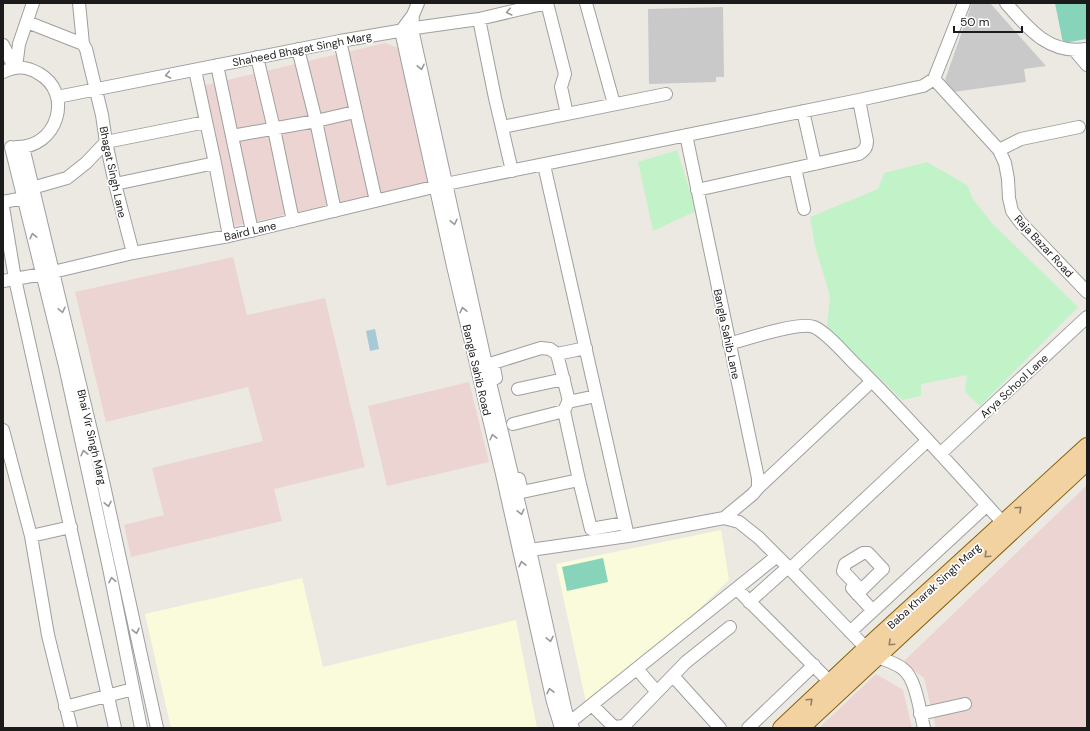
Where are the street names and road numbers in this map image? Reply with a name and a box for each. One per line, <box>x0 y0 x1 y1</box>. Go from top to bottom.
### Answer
street label: Shaheed Bhagat Singh Marg <box>231 29 373 69</box>
street label: Bhagat Singh Lane <box>96 125 130 219</box>
street label: Raja Bazar Road <box>1012 212 1077 280</box>
street label: Baird Lane <box>222 218 278 244</box>
street label: Bangla Sahib Lane <box>711 288 743 380</box>
street label: Bangla Sahib Road <box>460 323 494 417</box>
street label: Arya School Lane <box>977 351 1051 421</box>
street label: Bhai Vir Singh Marg <box>74 388 110 486</box>
street label: Baba Kharak Singh Marg <box>884 540 984 632</box>

